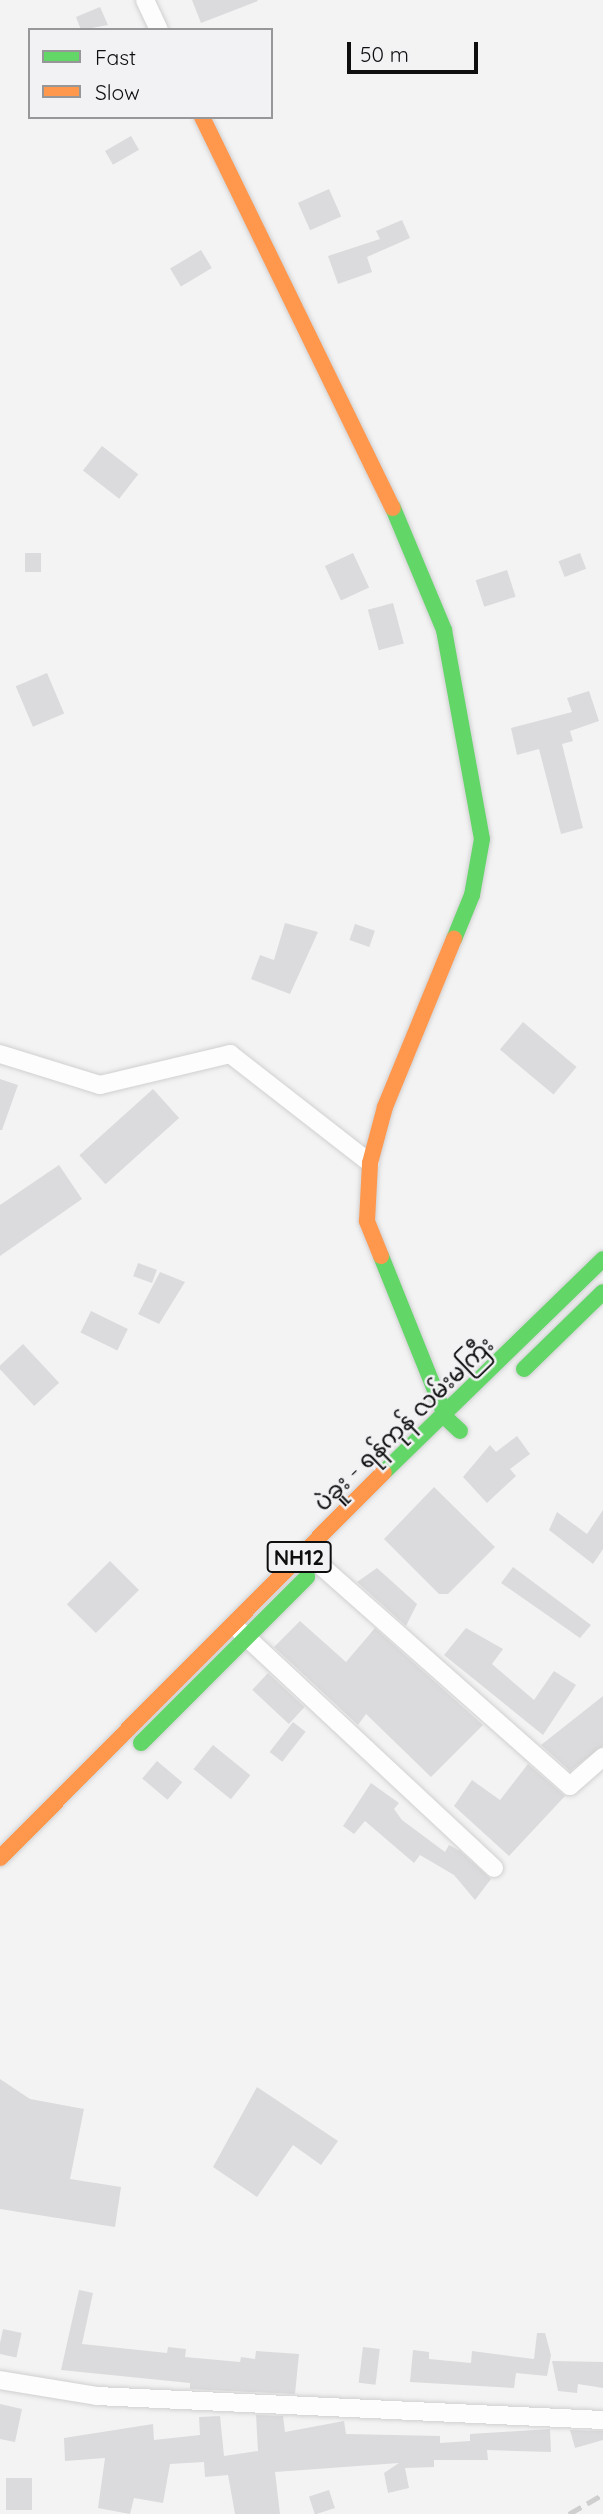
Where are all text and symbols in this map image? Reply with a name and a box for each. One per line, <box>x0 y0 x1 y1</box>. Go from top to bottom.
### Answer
legend <box>28 28 273 119</box>
scale bar <box>351 28 482 72</box>
text: 50 m <box>360 41 409 67</box>
text: Fast <box>95 44 136 70</box>
text: Slow <box>95 79 140 105</box>
street label: ပဲခူး - ရန်ကုန် လမ်းမကြီး <box>309 1331 499 1517</box>
road number: NH12 <box>266 1540 332 1574</box>

